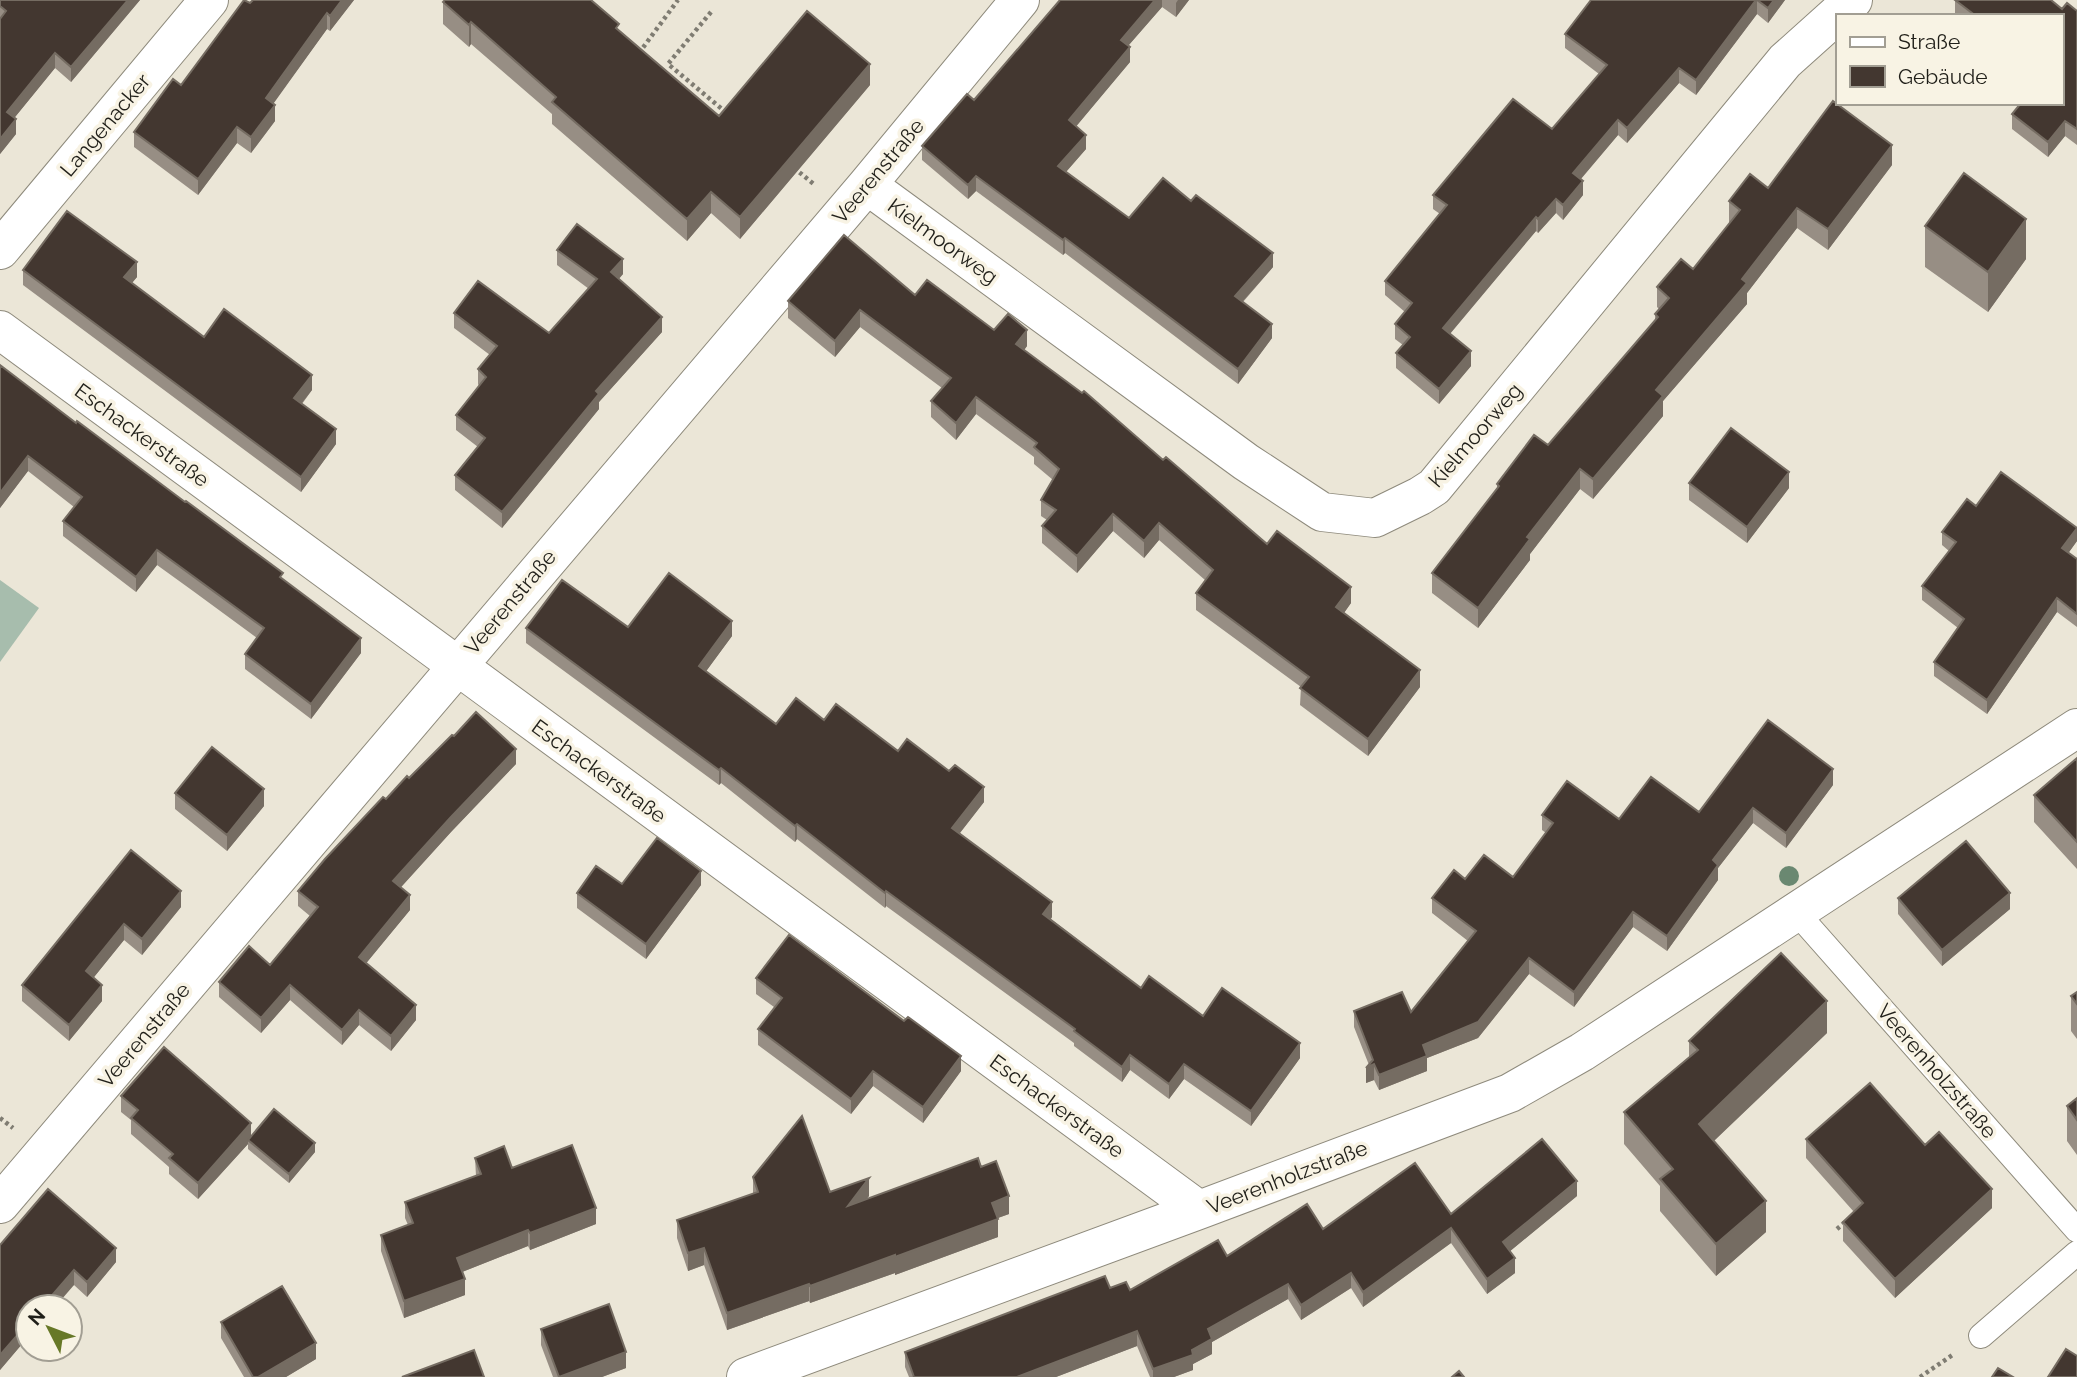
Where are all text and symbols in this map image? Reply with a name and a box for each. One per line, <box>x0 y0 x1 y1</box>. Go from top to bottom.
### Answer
legend <box>1836 14 2063 105</box>
text: Straße <box>1898 29 1960 54</box>
text: Gebäude <box>1898 64 1988 89</box>
street label: Langenacker <box>55 68 156 182</box>
street label: Veerenstraße <box>827 114 929 228</box>
street label: Kielmoorweg <box>883 193 1003 289</box>
street label: Eschackerstraße <box>70 378 214 492</box>
street label: Kielmoorweg <box>1423 378 1527 492</box>
street label: Veerenstraße <box>459 545 561 659</box>
street label: Eschackerstraße <box>527 714 671 828</box>
street label: Veerenstraße <box>93 978 195 1092</box>
street label: Veerenholzstraße <box>1872 999 2002 1143</box>
street label: Eschackerstraße <box>985 1049 1129 1163</box>
street label: Veerenholzstraße <box>1203 1135 1371 1219</box>
north arrow <box>14 1293 84 1363</box>
text: N <box>23 1304 49 1329</box>

